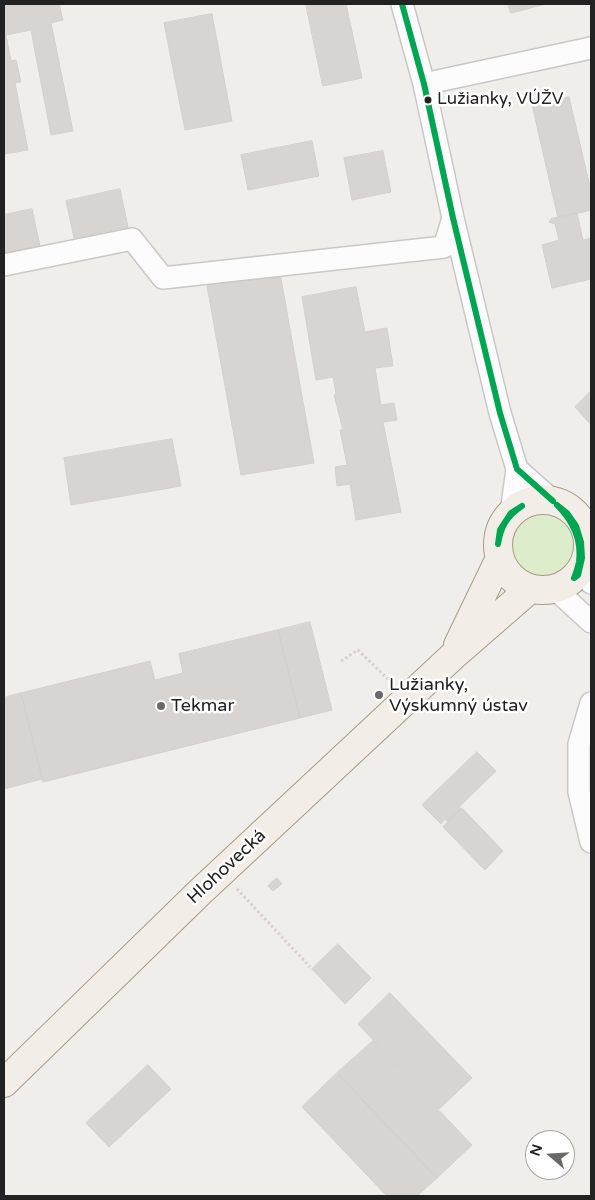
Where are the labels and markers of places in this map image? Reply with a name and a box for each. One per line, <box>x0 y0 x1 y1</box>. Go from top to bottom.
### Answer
place label: Lužianky, VÚŽV <box>437 90 564 110</box>
marker: Lužianky, VÚŽV <box>423 95 433 105</box>
place label: Lužianky, Výskumný ústav <box>389 674 528 716</box>
marker: Lužianky, Výskumný ústav <box>373 689 385 701</box>
place label: Tekmar <box>171 695 234 717</box>
marker: Tekmar <box>155 700 167 712</box>

